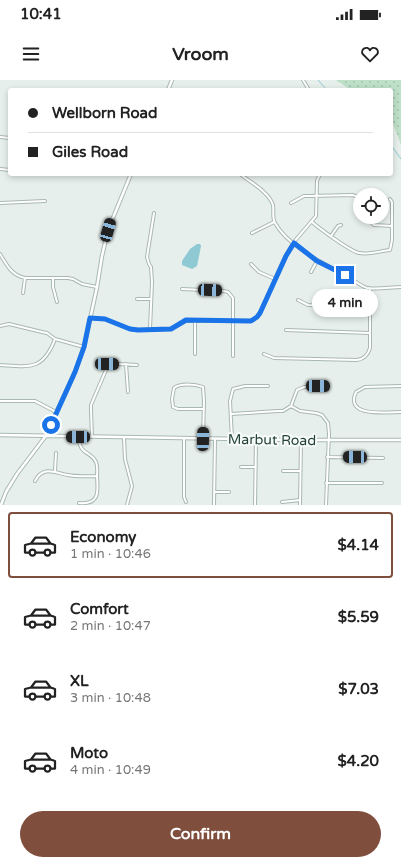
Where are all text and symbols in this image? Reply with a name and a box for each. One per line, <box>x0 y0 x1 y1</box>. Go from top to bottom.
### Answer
text: 10:41 <box>20 5 62 23</box>
icon: menu <box>20 43 42 65</box>
text: Vroom <box>172 43 229 65</box>
icon: heart <box>359 43 381 65</box>
text: Wellborn Road <box>52 104 158 122</box>
text: Giles Road <box>52 143 128 161</box>
map controls <box>353 188 389 224</box>
button: locate <box>353 188 389 224</box>
car <box>99 217 117 243</box>
route end <box>336 266 354 284</box>
car <box>198 284 222 296</box>
callout: 4 min <box>312 289 378 317</box>
text: 4 min <box>328 295 362 311</box>
car <box>95 358 119 370</box>
car <box>306 380 330 392</box>
route start <box>42 416 60 434</box>
car <box>197 427 209 451</box>
car <box>66 431 90 443</box>
street label: Marbut Road <box>228 431 316 449</box>
car <box>343 451 367 463</box>
icon: car <box>22 527 58 563</box>
text: Economy <box>70 528 136 546</box>
text: $4.14 <box>338 536 379 554</box>
text: 1 min · 10:46 <box>70 546 151 562</box>
icon: car <box>22 599 58 635</box>
text: Comfort <box>70 600 129 618</box>
text: $5.59 <box>338 608 379 626</box>
text: 2 min · 10:47 <box>70 618 151 634</box>
icon: car <box>22 671 58 707</box>
text: XL <box>70 672 89 690</box>
text: $7.03 <box>338 680 379 698</box>
text: 3 min · 10:48 <box>70 690 151 706</box>
icon: car <box>22 743 58 779</box>
text: Moto <box>70 744 108 762</box>
text: $4.20 <box>338 752 379 770</box>
text: 4 min · 10:49 <box>70 762 151 778</box>
button: Confirm <box>20 811 381 857</box>

